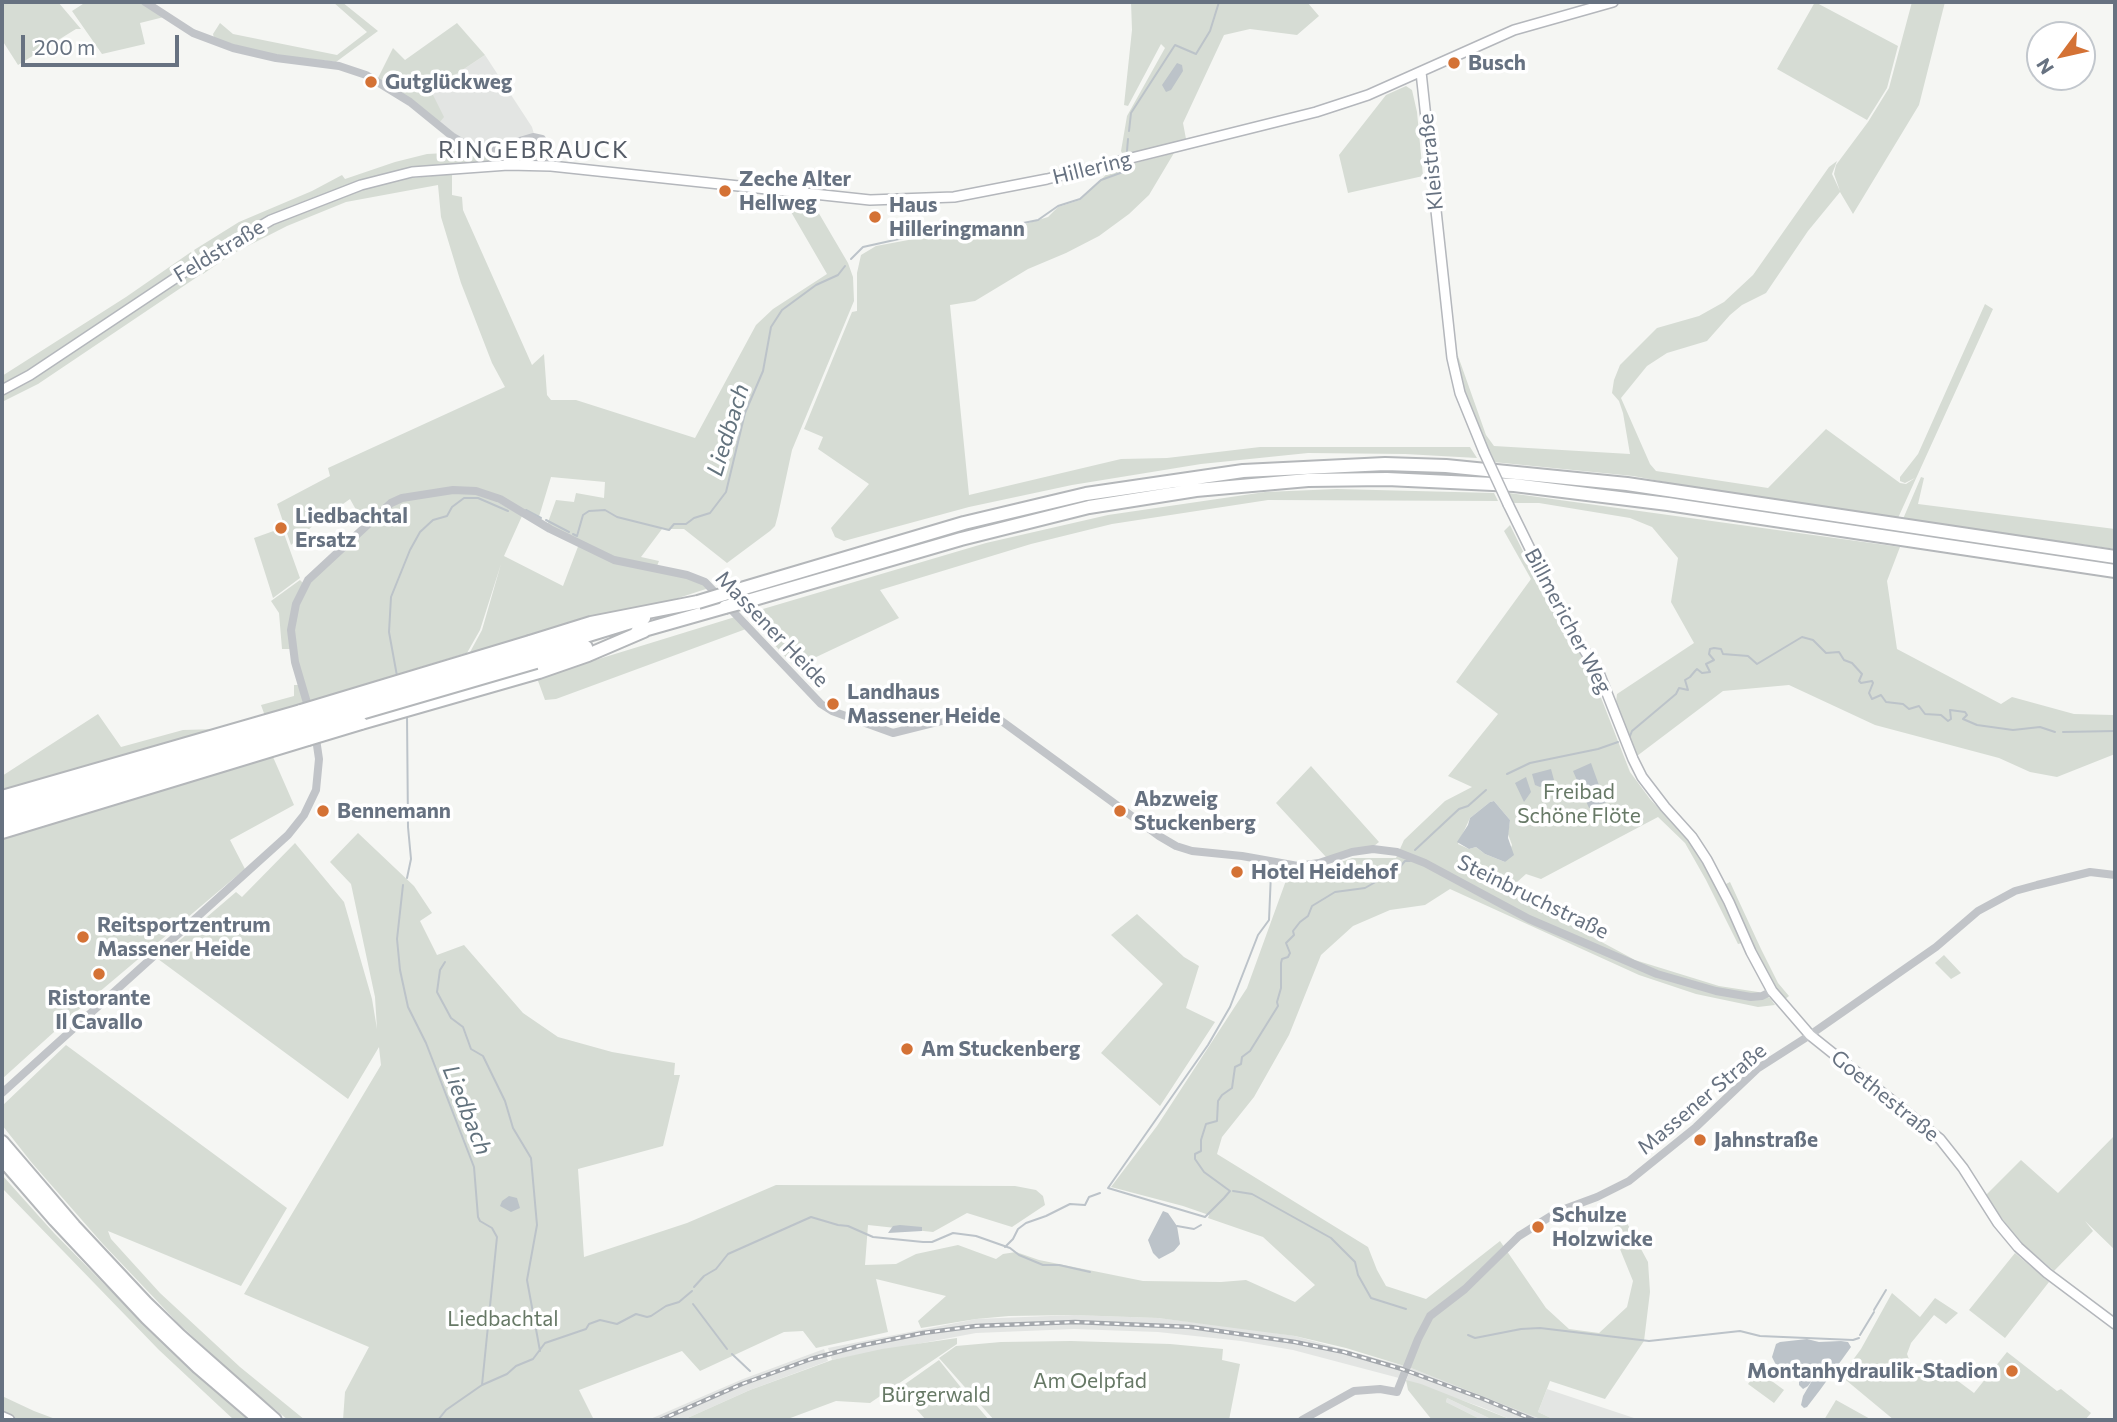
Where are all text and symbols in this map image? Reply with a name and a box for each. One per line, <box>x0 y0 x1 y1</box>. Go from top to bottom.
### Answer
scale bar <box>24 21 182 65</box>
north arrow <box>2026 21 2096 91</box>
text: 200 m <box>34 34 95 59</box>
place label: Busch <box>1468 50 1526 76</box>
text: N <box>2031 54 2058 79</box>
marker: Busch <box>1446 55 1462 71</box>
place label: Gutglückweg <box>385 69 512 95</box>
marker: Gutglückweg <box>363 74 379 90</box>
street label: Kleistraße <box>1413 112 1449 212</box>
district label: RINGEBRAUCK <box>439 136 629 164</box>
street label: Hillering <box>1050 146 1134 190</box>
place label: Zeche Alter Hellweg <box>739 166 851 216</box>
marker: Zeche Alter Hellweg <box>717 183 733 199</box>
place label: Haus Hilleringmann <box>889 192 1025 242</box>
marker: Haus Hilleringmann <box>867 209 883 225</box>
street label: Feldstraße <box>169 214 269 288</box>
water label: Liedbach <box>701 381 755 479</box>
place label: Liedbachtal Ersatz <box>295 503 408 553</box>
marker: Liedbachtal Ersatz <box>273 520 289 536</box>
street label: Billmericher Weg <box>1519 544 1617 698</box>
street label: Massener Heide <box>710 566 834 692</box>
place label: Landhaus Massener Heide <box>847 679 1001 729</box>
marker: Landhaus Massener Heide <box>825 696 841 712</box>
park label: Freibad Schöne Flöte <box>1517 779 1641 829</box>
place label: Abzweig Stuckenberg <box>1134 786 1256 836</box>
place label: Bennemann <box>337 798 451 824</box>
marker: Bennemann <box>315 803 331 819</box>
marker: Abzweig Stuckenberg <box>1112 803 1128 819</box>
street label: Steinbruchstraße <box>1453 849 1613 945</box>
place label: Hotel Heidehof <box>1251 859 1398 885</box>
marker: Hotel Heidehof <box>1229 864 1245 880</box>
place label: Reitsportzentrum Massener Heide <box>97 912 271 962</box>
marker: Reitsportzentrum Massener Heide <box>75 929 91 945</box>
marker: Ristorante Il Cavallo <box>91 966 107 982</box>
place label: Ristorante Il Cavallo <box>48 985 150 1035</box>
place label: Am Stuckenberg <box>921 1036 1080 1062</box>
street label: Massener Straße <box>1633 1038 1771 1160</box>
marker: Am Stuckenberg <box>899 1041 915 1057</box>
street label: Goethestraße <box>1826 1045 1944 1147</box>
water label: Liedbach <box>436 1061 498 1159</box>
place label: Jahnstraße <box>1714 1127 1818 1153</box>
marker: Jahnstraße <box>1692 1132 1708 1148</box>
place label: Schulze Holzwicke <box>1552 1202 1653 1252</box>
marker: Schulze Holzwicke <box>1530 1219 1546 1235</box>
park label: Liedbachtal <box>447 1306 559 1332</box>
place label: Montanhydraulik-Stadion <box>1747 1358 1998 1384</box>
marker: Montanhydraulik-Stadion <box>2004 1363 2020 1379</box>
park label: Am Oelpfad <box>1033 1368 1147 1394</box>
park label: Bürgerwald <box>881 1382 991 1408</box>

